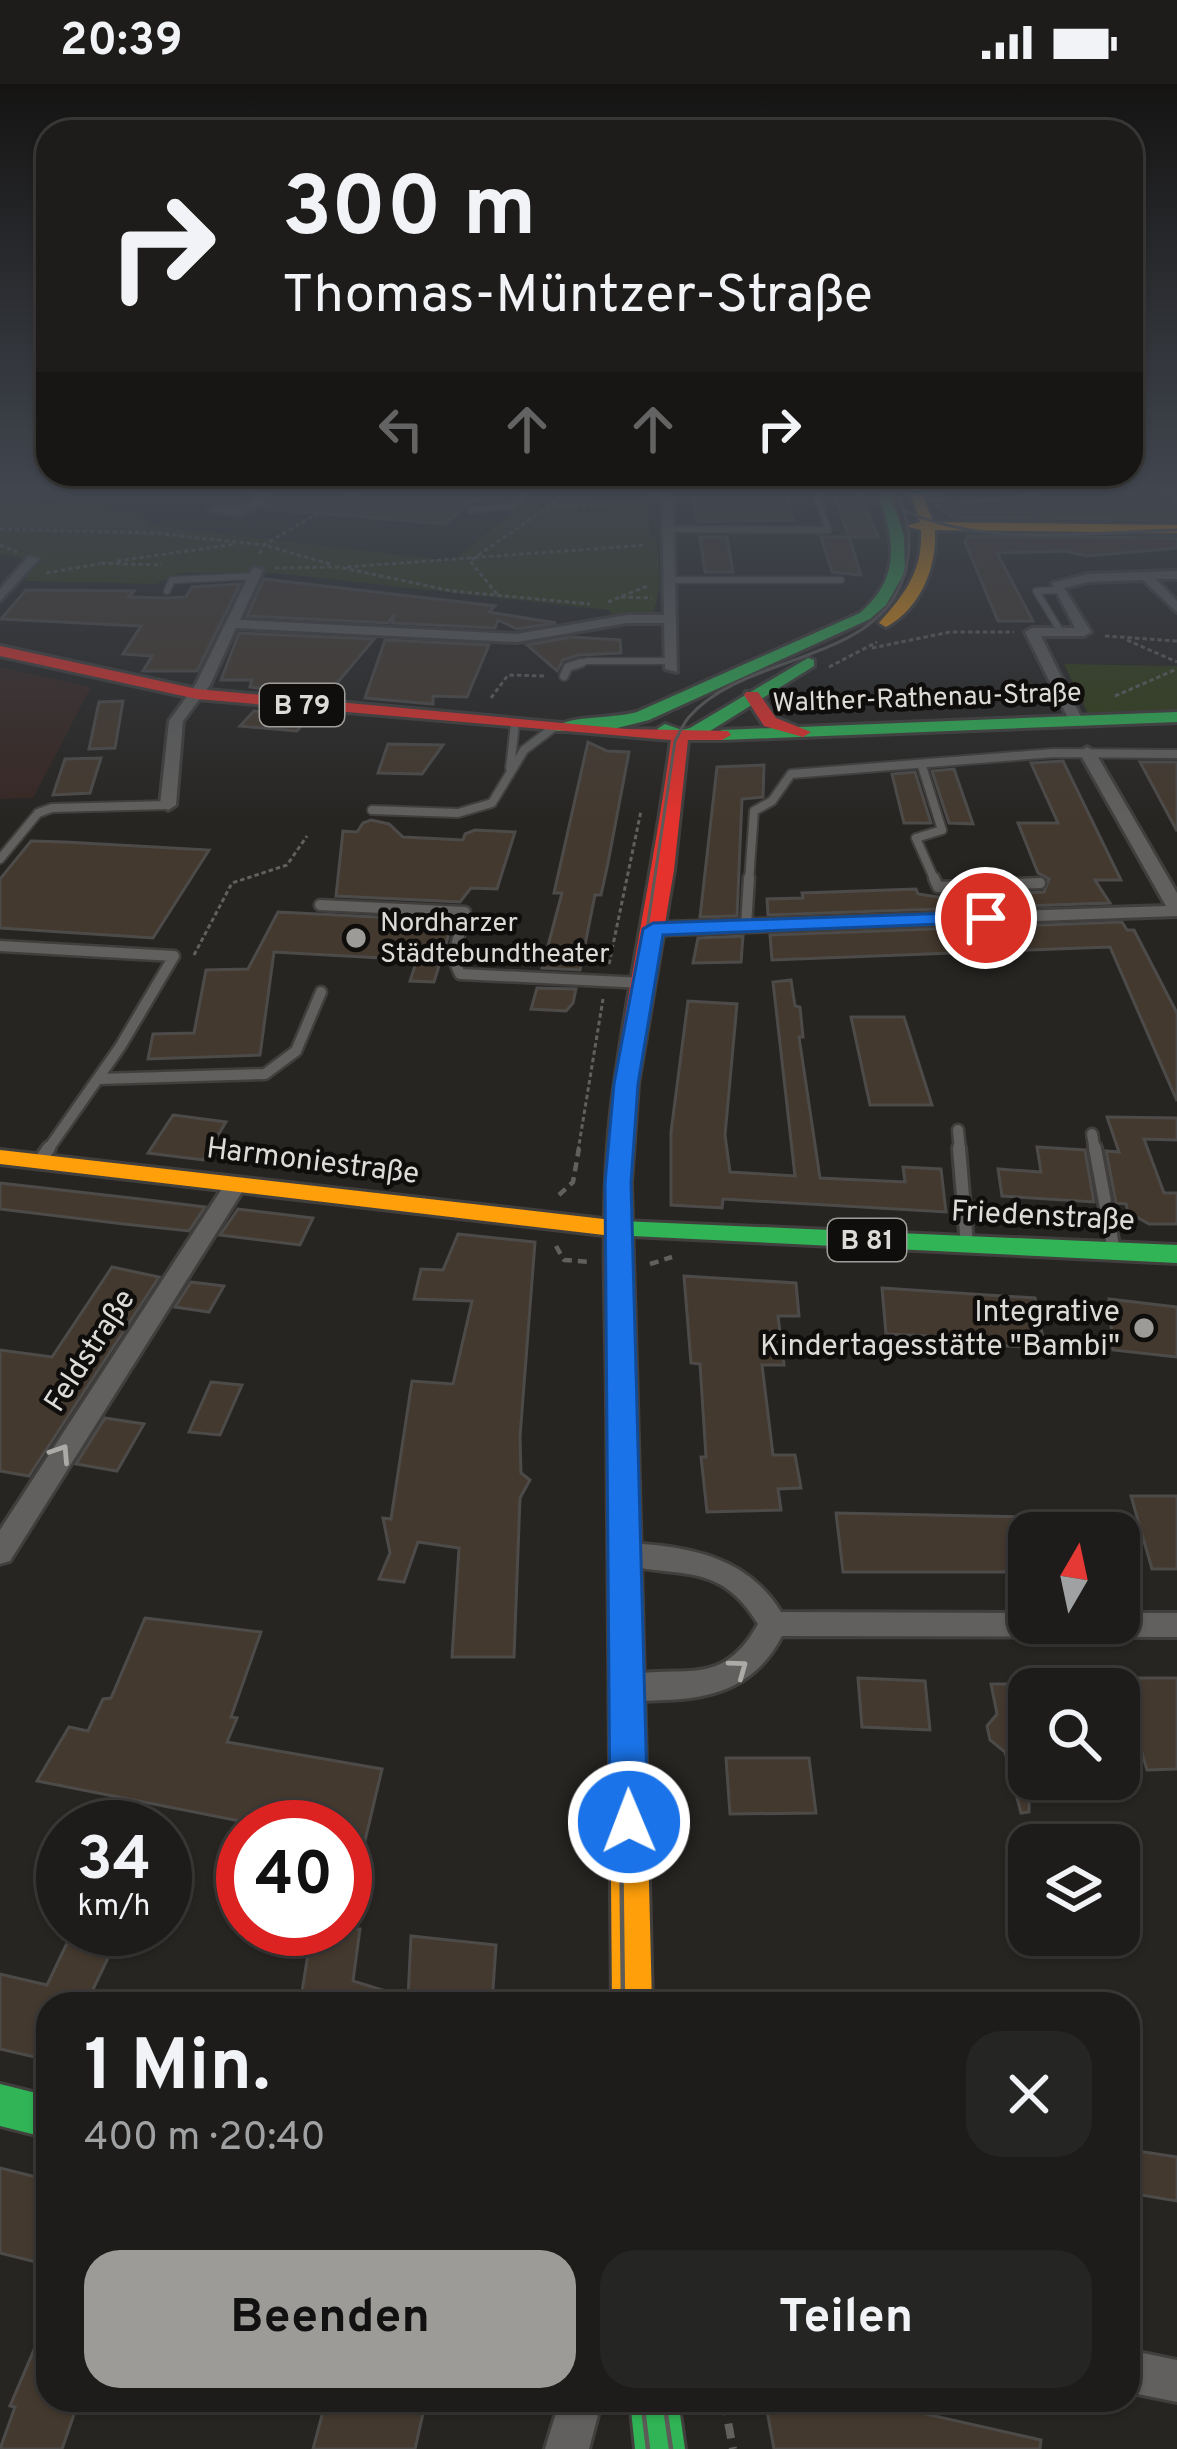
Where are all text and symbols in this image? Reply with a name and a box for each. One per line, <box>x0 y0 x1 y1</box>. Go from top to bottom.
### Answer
text: 20:39 <box>60 14 183 71</box>
text: 300 m <box>282 159 536 265</box>
icon: right <box>84 168 240 324</box>
text: Thomas-Müntzer-Straße <box>282 263 873 332</box>
icon: left <box>368 396 434 462</box>
icon: ahead <box>494 396 560 462</box>
icon: ahead <box>620 396 686 462</box>
icon: right <box>746 396 812 462</box>
street label: Walther-Rathenau-Straße <box>772 677 1082 721</box>
road number: B 79 <box>260 684 344 726</box>
pin <box>935 867 1037 969</box>
icon: arrive <box>953 885 1019 951</box>
place label: Nordharzer Städtebundtheater <box>380 907 610 972</box>
marker: Nordharzer Städtebundtheater <box>343 925 369 951</box>
street label: Harmoniestraße <box>204 1131 421 1194</box>
street label: Friedenstraße <box>950 1194 1136 1241</box>
road number: B 81 <box>828 1219 906 1261</box>
street label: Feldstraße <box>38 1283 144 1420</box>
place label: Integrative Kindertagesstätte "Bambi" <box>760 1295 1120 1366</box>
marker: Integrative Kindertagesstätte "Bambi" <box>1131 1315 1157 1341</box>
one-way arrow <box>47 1445 69 1467</box>
north arrow <box>1008 1512 1140 1644</box>
map controls <box>1008 1512 1140 1956</box>
one-way arrow <box>726 1660 748 1682</box>
button: search <box>1008 1668 1140 1800</box>
position arrow <box>566 1759 692 1885</box>
speed limit sign: 40 <box>216 1800 372 1956</box>
button: layers <box>1008 1824 1140 1956</box>
text: 34 <box>77 1825 151 1901</box>
text: km/h <box>78 1889 150 1926</box>
text: 1 Min. <box>84 2024 270 2116</box>
button: close <box>966 2031 1092 2157</box>
text: 400 m · 20:40 <box>84 2115 325 2164</box>
button: Beenden <box>84 2250 576 2388</box>
button: Teilen <box>600 2250 1092 2388</box>

